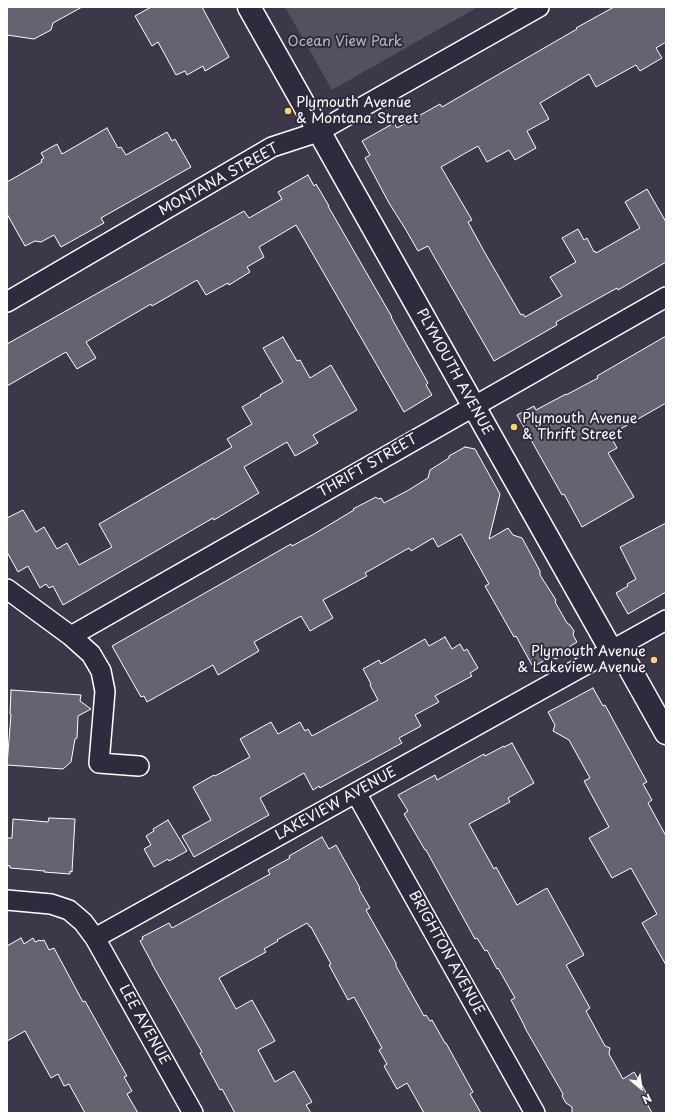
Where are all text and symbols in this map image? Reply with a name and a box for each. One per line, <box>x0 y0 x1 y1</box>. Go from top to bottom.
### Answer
park label: Ocean View Park <box>288 34 402 50</box>
place label: Plymouth Avenue & Montana Street <box>296 95 418 128</box>
marker: Plymouth Avenue & Montana Street <box>283 106 293 116</box>
street label: MONTANA STREET <box>156 140 282 220</box>
street label: PLYMOUTH AVENUE <box>412 306 496 438</box>
place label: Plymouth Avenue & Thrift Street <box>522 411 637 444</box>
marker: Plymouth Avenue & Thrift Street <box>509 422 519 432</box>
street label: THRIFT STREET <box>315 431 421 501</box>
place label: Plymouth Avenue & Lakeview Avenue <box>517 644 646 676</box>
marker: Plymouth Avenue & Lakeview Avenue <box>649 655 659 665</box>
street label: LAKEVIEW AVENUE <box>272 764 400 844</box>
street label: BRIGHTON AVENUE <box>405 888 487 1018</box>
street label: LEE AVENUE <box>115 982 173 1068</box>
north arrow <box>621 1068 661 1108</box>
text: N <box>639 1089 655 1108</box>

